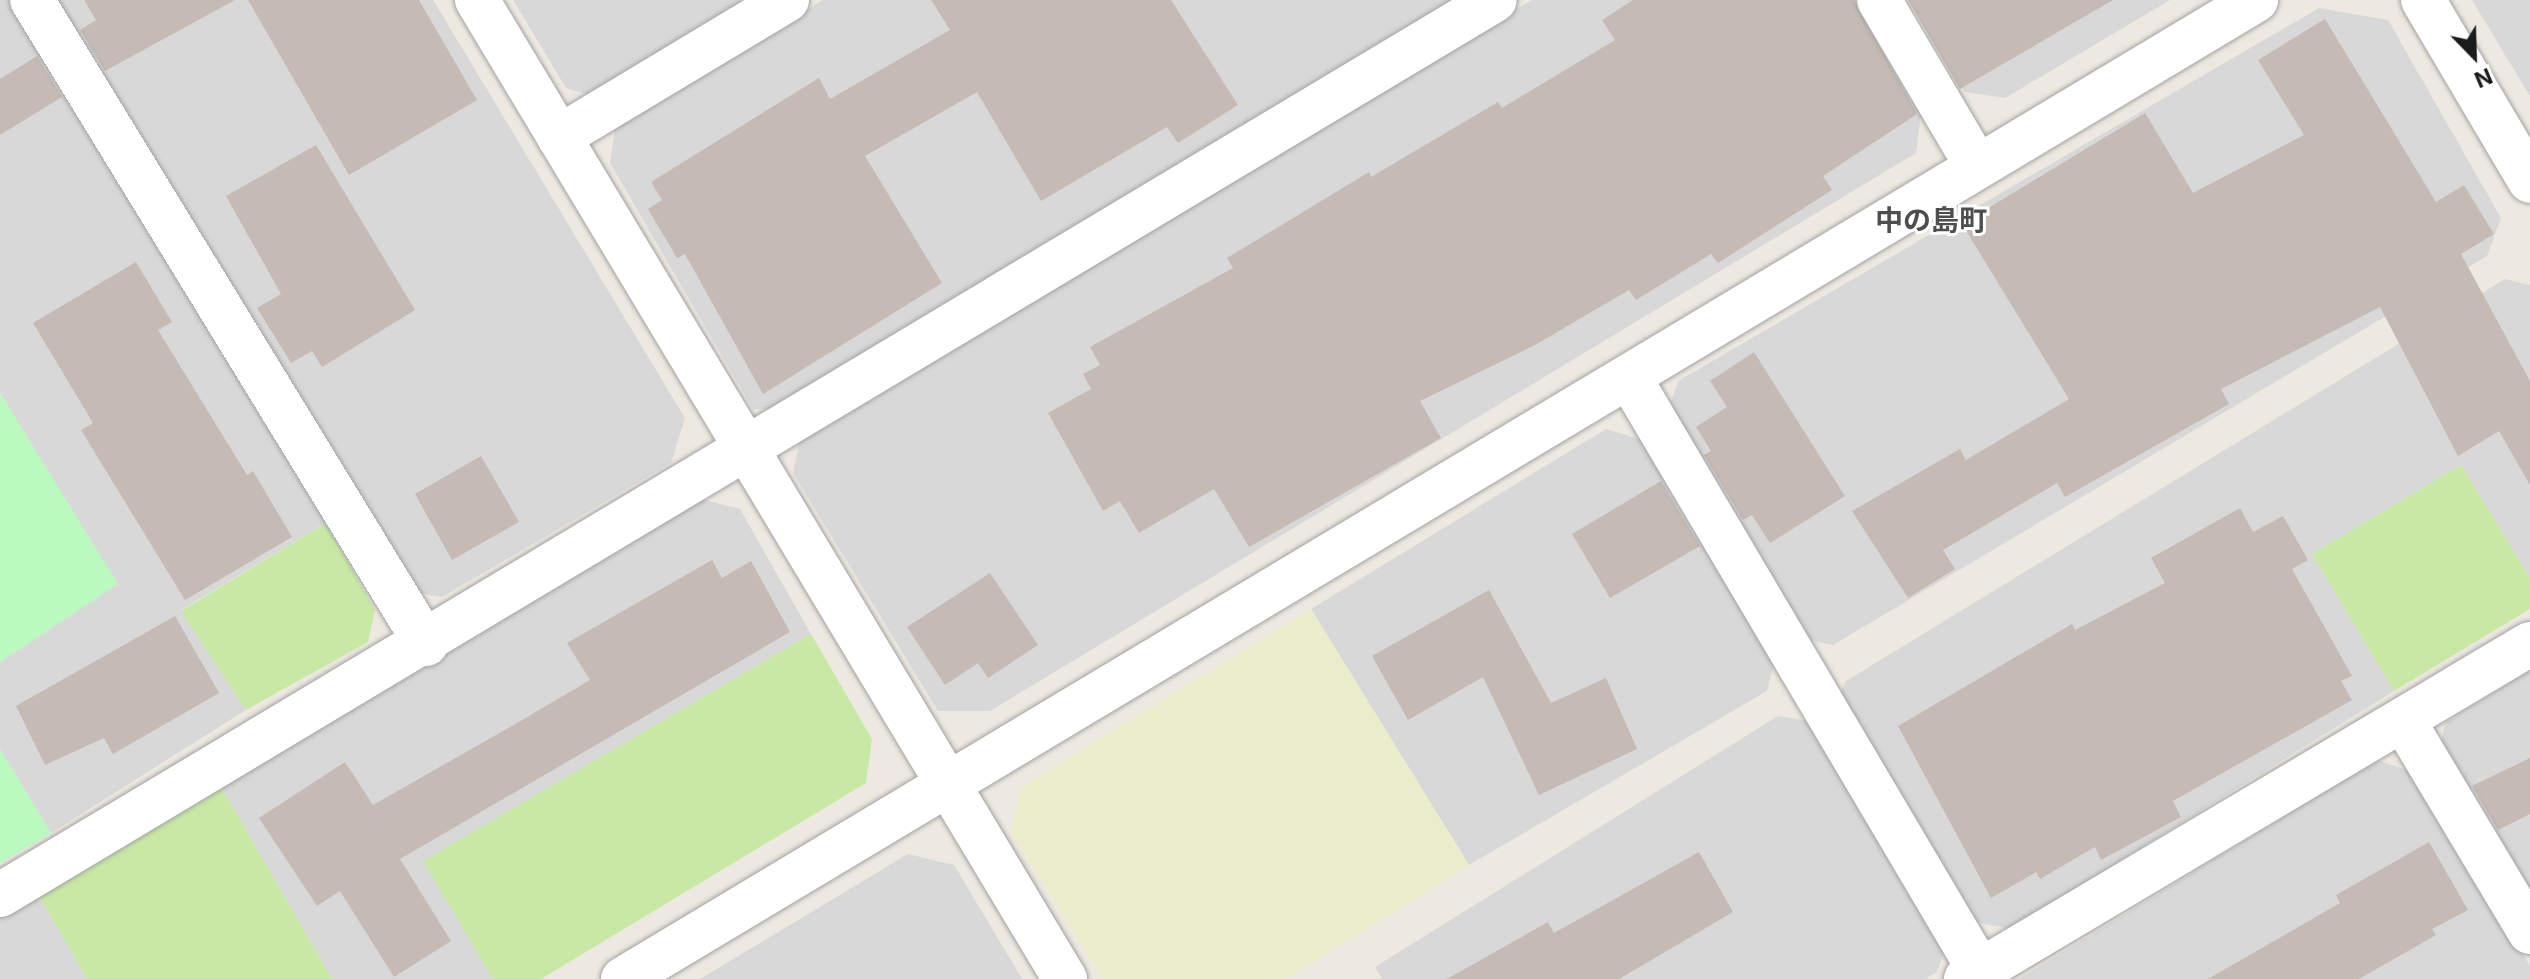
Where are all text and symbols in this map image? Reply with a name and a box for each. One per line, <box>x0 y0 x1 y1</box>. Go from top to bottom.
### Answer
north arrow <box>2434 16 2514 96</box>
text: N <box>2471 63 2496 93</box>
district label: 中の島町 <box>1875 203 1987 237</box>

